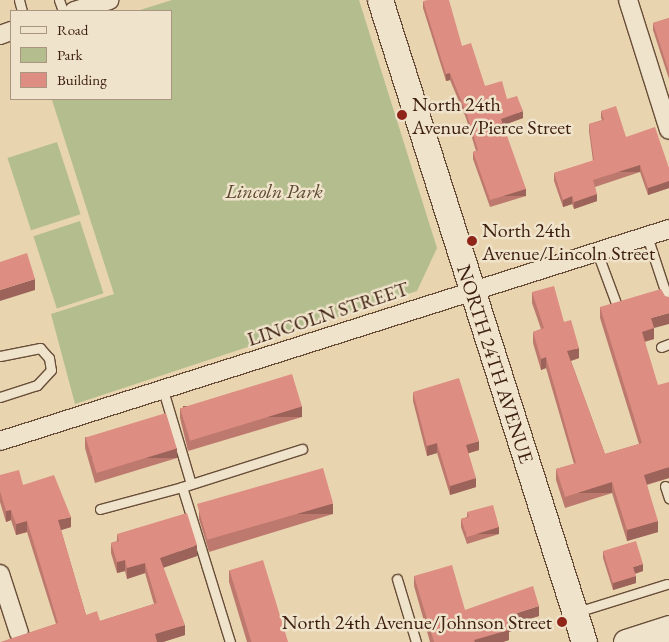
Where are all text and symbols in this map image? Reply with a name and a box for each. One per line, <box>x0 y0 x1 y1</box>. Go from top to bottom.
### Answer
legend <box>10 10 172 100</box>
text: Road <box>57 20 88 39</box>
text: Park <box>57 45 83 64</box>
text: Building <box>57 70 107 89</box>
place label: North 24th Avenue/Pierce Street <box>412 92 571 139</box>
marker: North 24th Avenue/Pierce Street <box>396 109 408 121</box>
park label: Lincoln Park <box>225 179 323 203</box>
place label: North 24th Avenue/Lincoln Street <box>482 218 655 265</box>
marker: North 24th Avenue/Lincoln Street <box>466 235 478 247</box>
street label: NORTH 24TH AVENUE <box>452 262 538 466</box>
street label: LINCOLN STREET <box>244 277 412 351</box>
place label: North 24th Avenue/Johnson Street <box>282 610 552 634</box>
marker: North 24th Avenue/Johnson Street <box>556 616 568 628</box>

